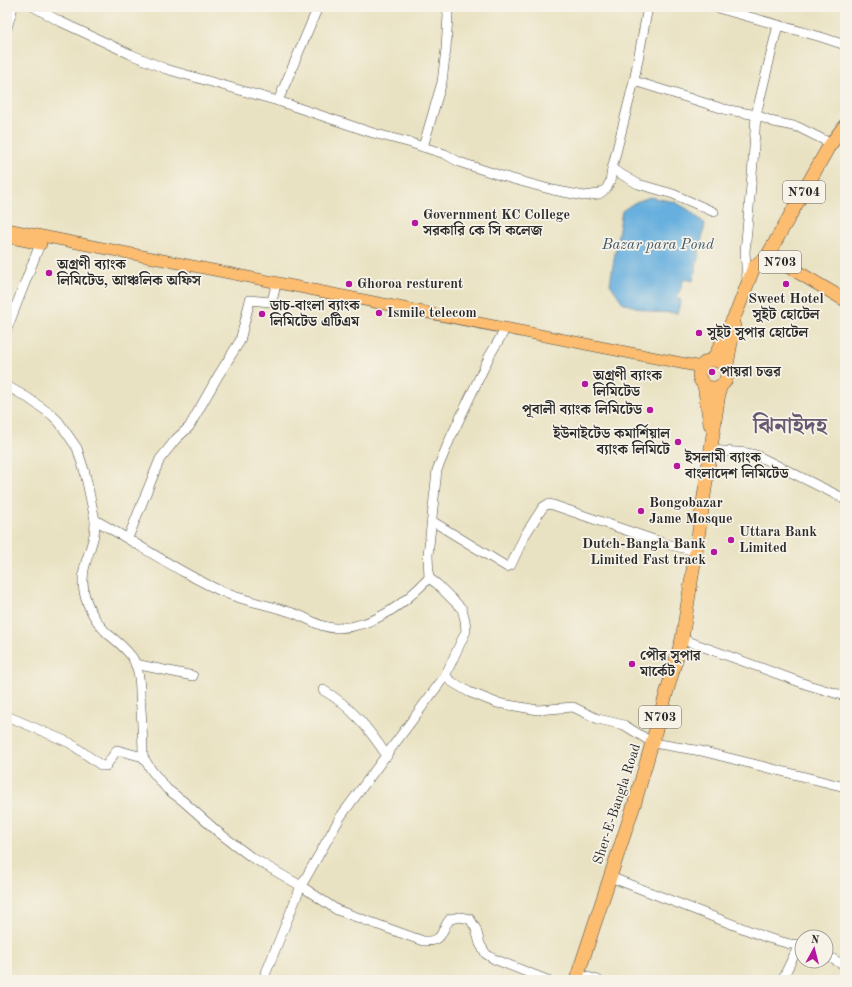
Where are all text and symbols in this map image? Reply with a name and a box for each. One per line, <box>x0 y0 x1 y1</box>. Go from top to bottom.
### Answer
road number: N704 <box>783 181 825 203</box>
place label: Government KC College সরকারি কে সি কলেজ <box>422 208 570 238</box>
marker: Government KC College সরকারি কে সি কলেজ <box>410 218 420 228</box>
water label: Bazar para Pond <box>601 238 715 253</box>
road number: N703 <box>759 251 801 273</box>
place label: অগ্রণী ব্যাংক লিমিটেড, আঞ্চলিক অফিস <box>56 255 202 288</box>
marker: অগ্রণী ব্যাংক লিমিটেড, আঞ্চলিক অফিস <box>44 268 54 278</box>
place label: Ghoroa resturent <box>357 277 463 291</box>
marker: Ghoroa resturent <box>344 279 354 289</box>
marker: Sweet Hotel সুইট হোটেল <box>781 279 791 289</box>
place label: Sweet Hotel সুইট হোটেল <box>748 292 824 323</box>
place label: ডাচ-বাংলা ব্যাংক লিমিটেড এটিএম <box>269 299 360 329</box>
place label: Ismile telecom <box>387 306 477 320</box>
marker: Ismile telecom <box>374 308 384 318</box>
marker: ডাচ-বাংলা ব্যাংক লিমিটেড এটিএম <box>257 309 267 319</box>
place label: সুইট সুপার হোটেল <box>706 323 810 341</box>
marker: সুইট সুপার হোটেল <box>694 328 704 338</box>
place label: পায়রা চত্তর <box>720 365 782 379</box>
place label: অগ্রণী ব্যাংক লিমিটেড <box>592 366 662 399</box>
marker: পায়রা চত্তর <box>707 367 717 377</box>
marker: অগ্রণী ব্যাংক লিমিটেড <box>580 379 590 389</box>
place label: পূবালী ব্যাংক লিমিটেড <box>522 400 643 418</box>
marker: পূবালী ব্যাংক লিমিটেড <box>645 405 655 415</box>
district label: ঝিনাইদহ <box>752 412 828 438</box>
place label: ইউনাইটেড কমার্শিয়াল ব্যাংক লিমিটে <box>552 424 671 457</box>
marker: ইউনাইটেড কমার্শিয়াল ব্যাংক লিমিটে <box>673 437 683 447</box>
place label: ইসলামী ব্যাংক বাংলাদেশ লিমিটেড <box>684 448 790 481</box>
marker: ইসলামী ব্যাংক বাংলাদেশ লিমিটেড <box>672 461 682 471</box>
place label: Bongobazar Jame Mosque <box>649 496 733 526</box>
marker: Bongobazar Jame Mosque <box>636 506 646 516</box>
place label: Uttara Bank Limited <box>739 525 817 555</box>
marker: Uttara Bank Limited <box>726 535 736 545</box>
place label: Dutch-Bangla Bank Limited Fast track <box>582 537 706 567</box>
marker: Dutch-Bangla Bank Limited Fast track <box>709 547 719 557</box>
place label: পৌর সুপার মার্কেট <box>639 646 702 679</box>
marker: পৌর সুপার মার্কেট <box>627 659 637 669</box>
road number: N703 <box>639 706 681 728</box>
street label: Sher-E-Bangla Road <box>591 742 643 866</box>
north arrow <box>794 929 834 969</box>
text: N <box>810 935 820 947</box>

